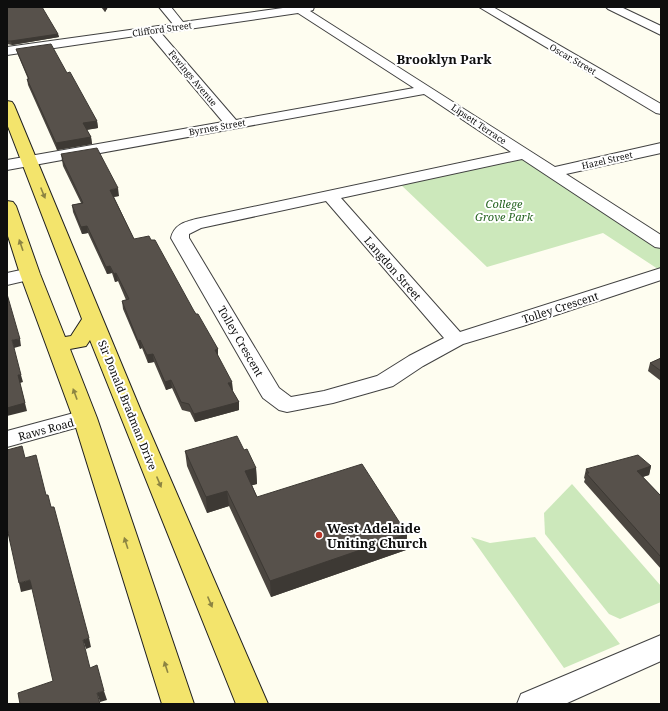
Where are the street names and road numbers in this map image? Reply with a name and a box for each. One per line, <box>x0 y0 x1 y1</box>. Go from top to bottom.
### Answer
street label: Clifford Street <box>131 18 193 40</box>
street label: Oscar Street <box>547 40 599 78</box>
street label: Fewings Avenue <box>166 47 220 109</box>
street label: Lipsett Terrace <box>449 101 509 147</box>
street label: Byrnes Street <box>188 116 246 138</box>
street label: Hazel Street <box>580 148 634 172</box>
street label: Langdon Street <box>361 233 425 303</box>
street label: Tolley Crescent <box>520 288 600 326</box>
street label: Tolley Crescent <box>215 303 267 379</box>
street label: Sir Donald Bradman Drive <box>95 338 161 472</box>
street label: Raws Road <box>16 414 76 444</box>

